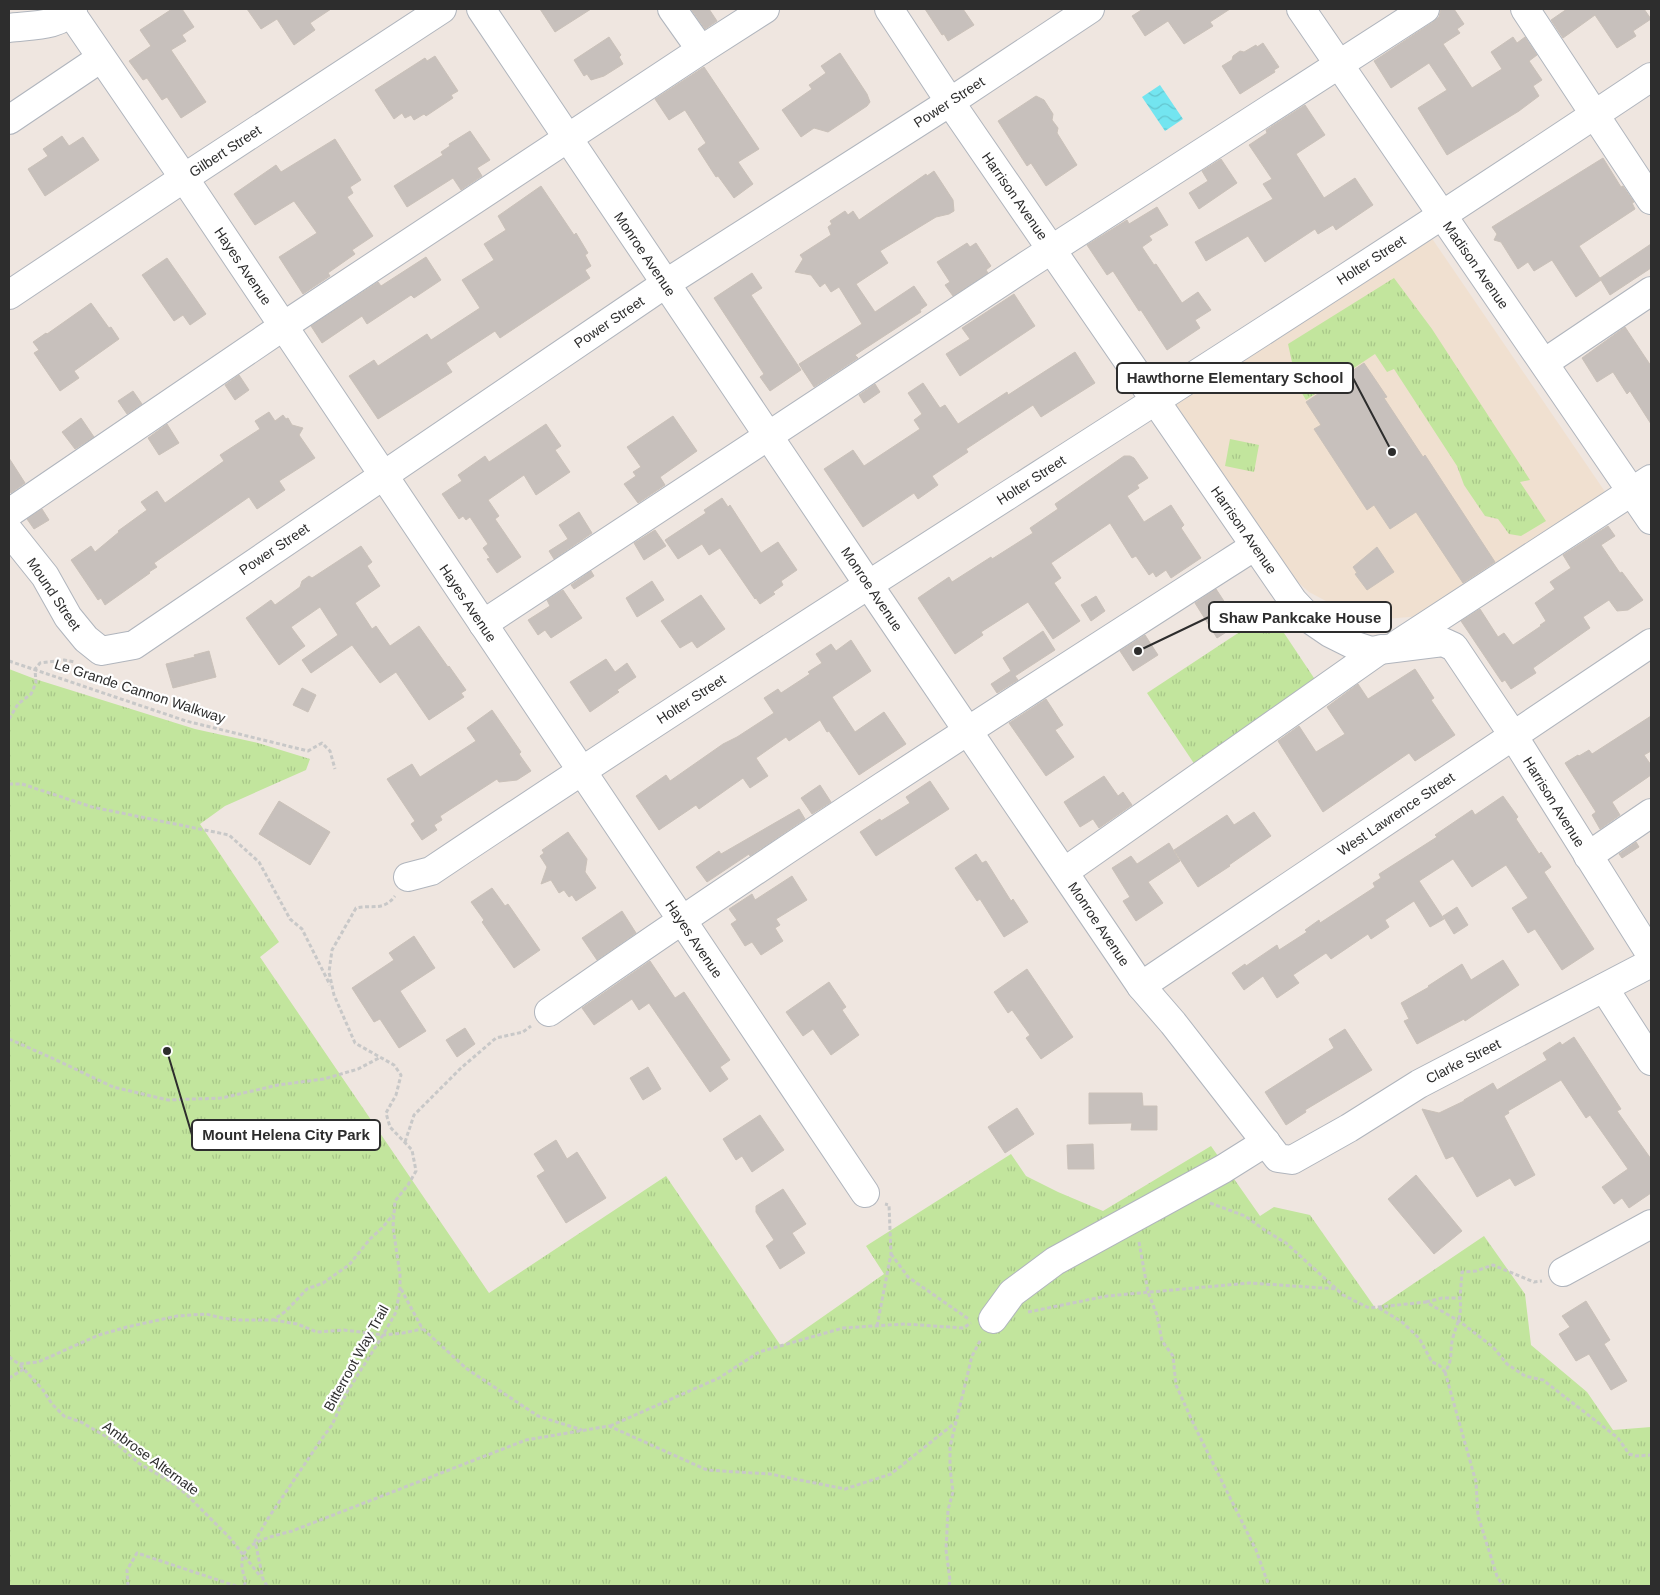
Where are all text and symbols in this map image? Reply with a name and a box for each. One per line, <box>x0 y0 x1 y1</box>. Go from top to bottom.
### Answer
street label: Power Street <box>911 73 987 131</box>
street label: Gilbert Street <box>186 122 264 180</box>
street label: Harrison Avenue <box>979 149 1051 243</box>
street label: Monroe Avenue <box>611 209 679 299</box>
street label: Madison Avenue <box>1440 218 1512 312</box>
street label: Hayes Avenue <box>211 224 275 308</box>
street label: Holter Street <box>1334 232 1408 288</box>
street label: Power Street <box>571 293 647 351</box>
callout: Hawthorne Elementary School <box>1117 363 1353 393</box>
text: Hawthorne Elementary School <box>1127 369 1343 386</box>
street label: Holter Street <box>994 452 1068 508</box>
street label: Harrison Avenue <box>1208 483 1280 577</box>
street label: Power Street <box>236 520 312 578</box>
street label: Monroe Avenue <box>838 544 906 634</box>
street label: Mound Street <box>24 555 84 633</box>
street label: Hayes Avenue <box>436 561 500 645</box>
callout: Shaw Pankcake House <box>1209 602 1391 632</box>
text: Shaw Pankcake House <box>1219 609 1381 626</box>
street label: Le Grande Cannon Walkway <box>53 656 227 726</box>
street label: Holter Street <box>654 671 728 727</box>
street label: Harrison Avenue <box>1520 754 1588 850</box>
street label: West Lawrence Street <box>1335 769 1458 859</box>
street label: Monroe Avenue <box>1065 879 1133 969</box>
street label: Hayes Avenue <box>662 897 726 981</box>
street label: Clarke Street <box>1423 1035 1503 1087</box>
callout: Mount Helena City Park <box>192 1120 380 1150</box>
text: Mount Helena City Park <box>202 1126 370 1143</box>
street label: Bitterroot Way Trail <box>320 1302 392 1414</box>
street label: Ambrose Alternate <box>100 1418 202 1498</box>

